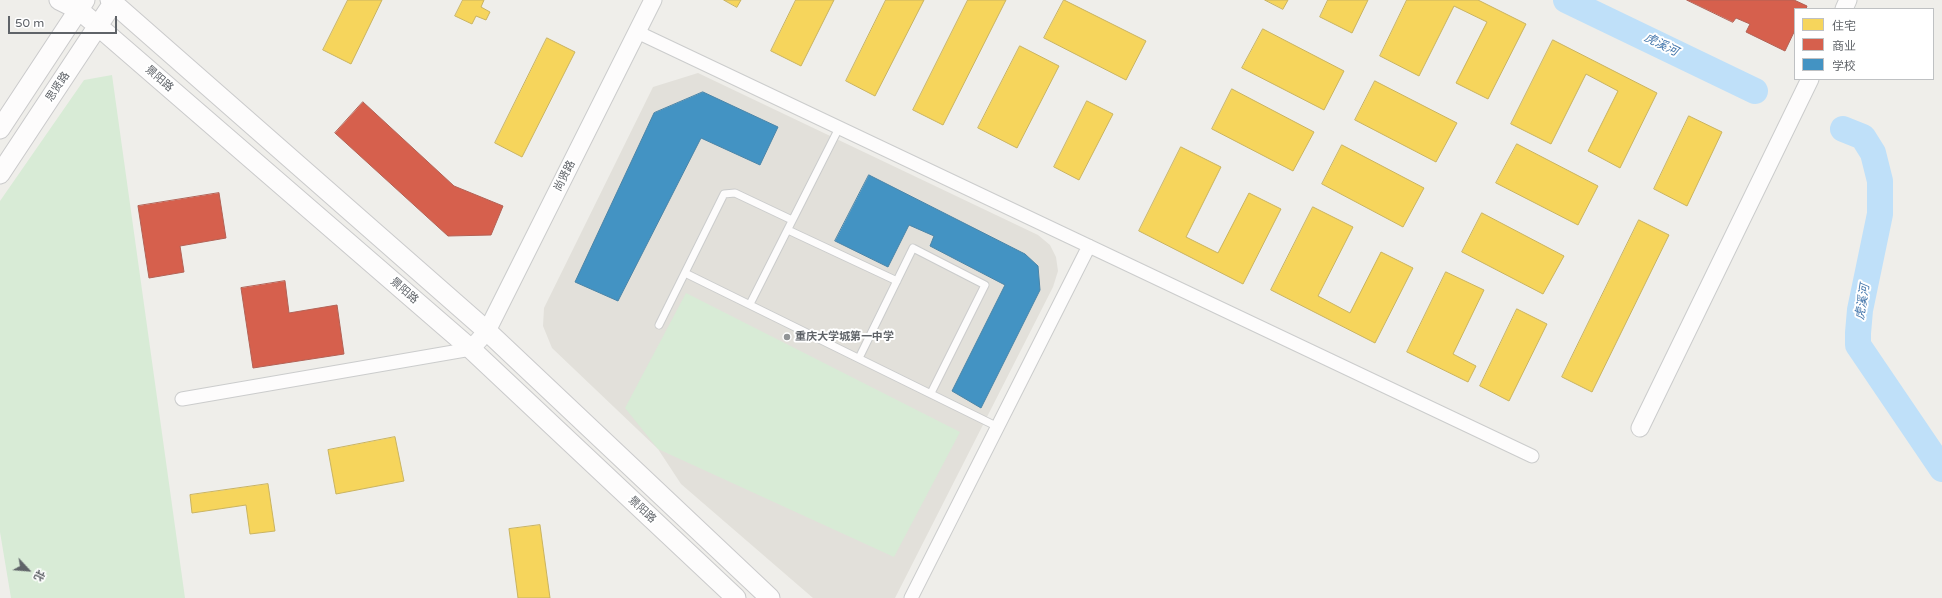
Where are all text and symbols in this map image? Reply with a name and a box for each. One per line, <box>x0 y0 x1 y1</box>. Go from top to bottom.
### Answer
scale bar <box>10 8 119 34</box>
legend <box>1794 8 1934 80</box>
text: 50 m <box>15 16 44 30</box>
text: 住宅 <box>1832 19 1856 33</box>
water label: 虎溪河 <box>1642 31 1680 59</box>
text: 商业 <box>1832 39 1856 53</box>
text: 学校 <box>1832 59 1856 73</box>
street label: 景阳路 <box>142 63 176 95</box>
street label: 思贤路 <box>43 70 73 104</box>
street label: 尚贤路 <box>552 158 578 194</box>
street label: 景阳路 <box>387 275 421 307</box>
water label: 虎溪河 <box>1853 283 1873 321</box>
place label: 重庆大学城第一中学 <box>795 330 894 344</box>
marker: 重庆大学城第一中学 <box>782 332 792 342</box>
street label: 景阳路 <box>625 494 659 526</box>
north arrow <box>8 550 48 590</box>
text: 北 <box>31 568 47 583</box>

